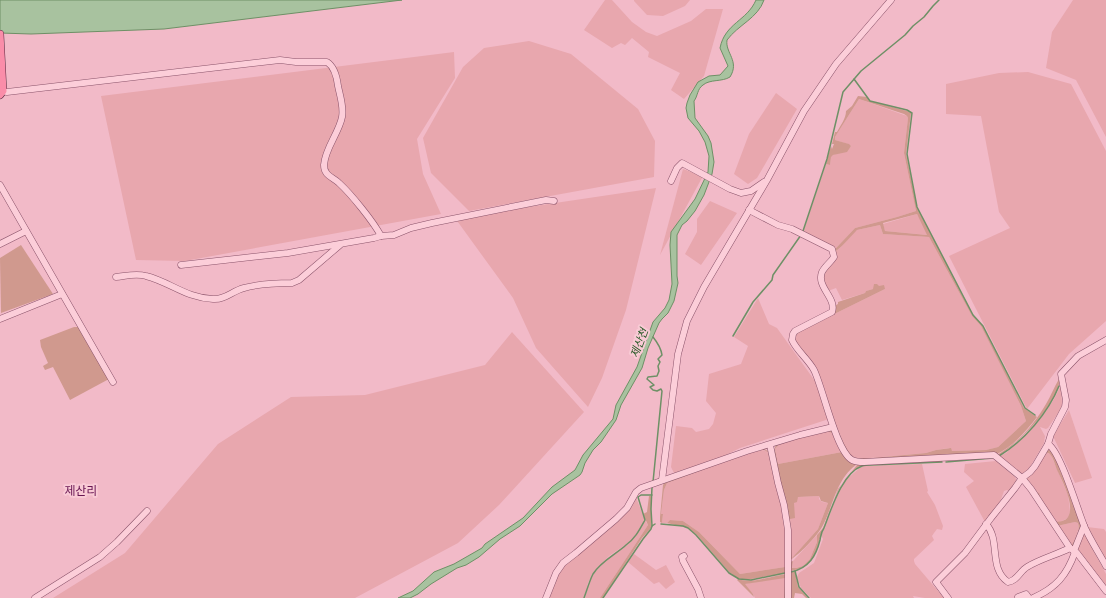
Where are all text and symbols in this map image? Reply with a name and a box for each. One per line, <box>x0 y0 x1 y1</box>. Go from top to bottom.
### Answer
water label: 제산천 <box>627 325 652 360</box>
district label: 제산리 <box>64 483 98 498</box>

